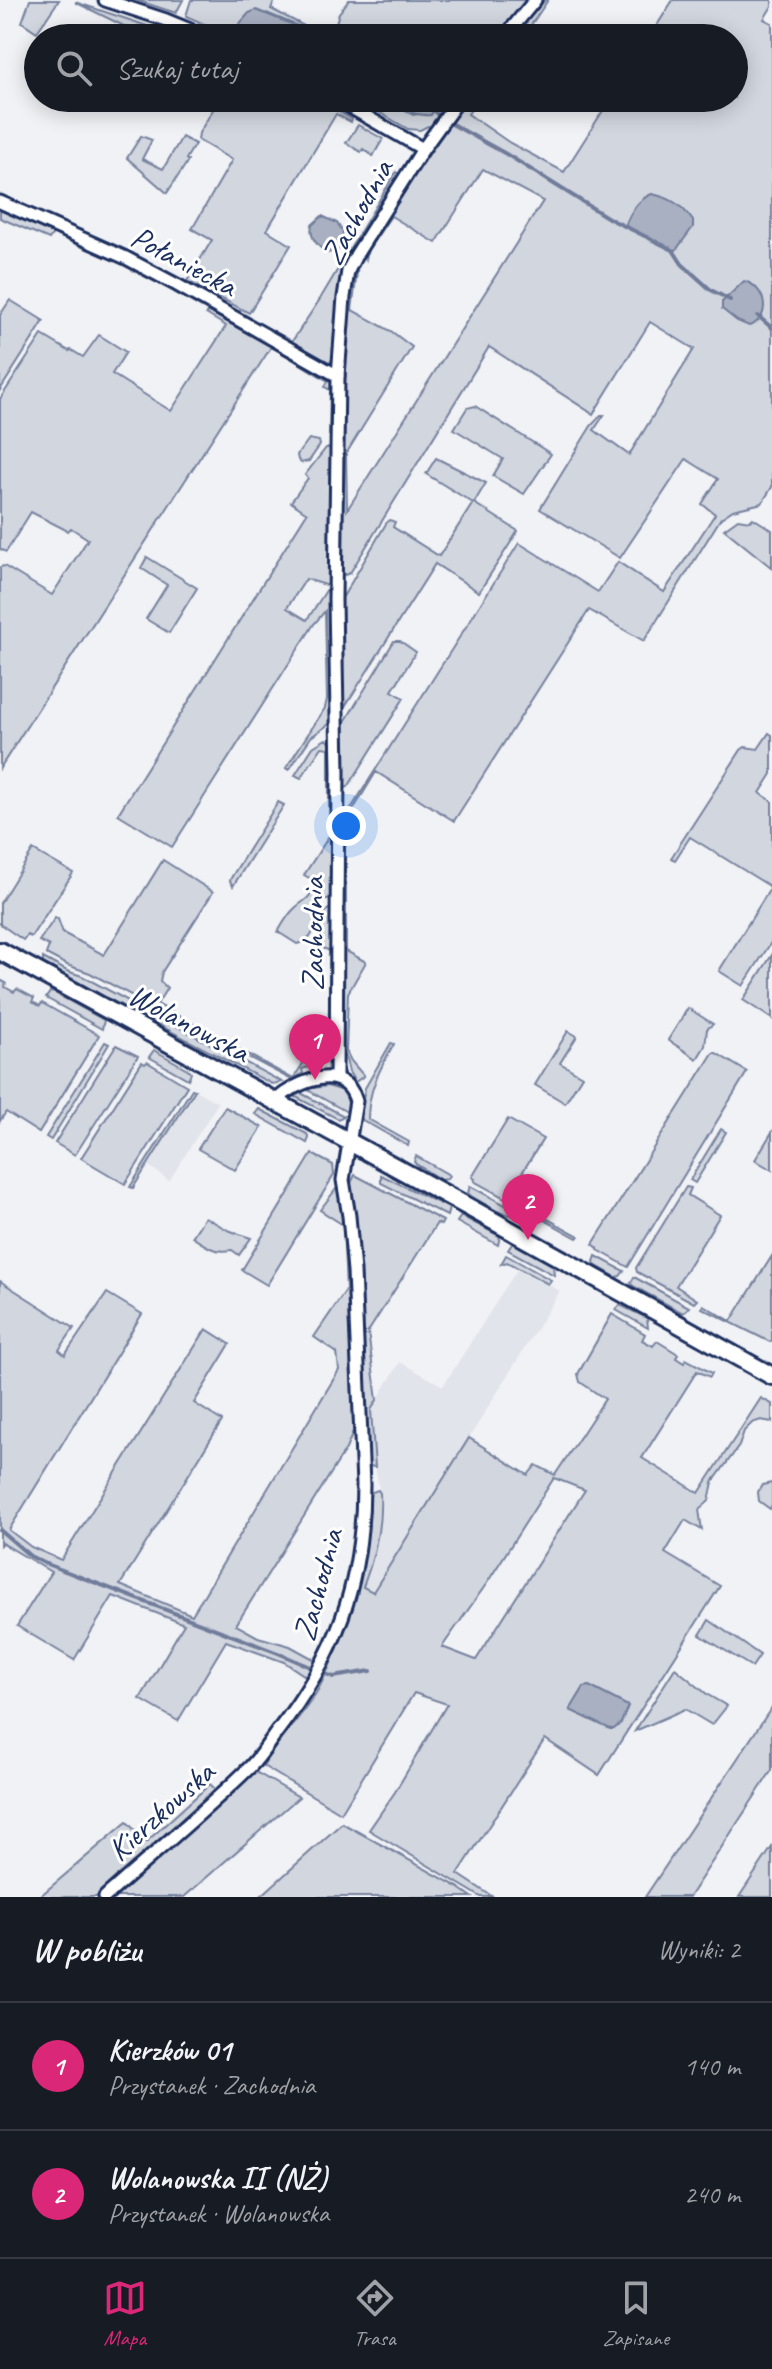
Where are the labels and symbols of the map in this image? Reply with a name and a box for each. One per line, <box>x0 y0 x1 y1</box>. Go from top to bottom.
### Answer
street label: Zachodnia <box>311 150 404 272</box>
street label: Połaniecka <box>124 216 246 307</box>
your location <box>326 806 366 846</box>
street label: Zachodnia <box>292 875 333 991</box>
street label: Wolanowska <box>121 974 258 1073</box>
pin: 1 <box>289 1014 341 1080</box>
pin: 2 <box>502 1174 554 1240</box>
street label: Zachodnia <box>283 1523 353 1645</box>
street label: Kierzkowska <box>99 1751 225 1870</box>

